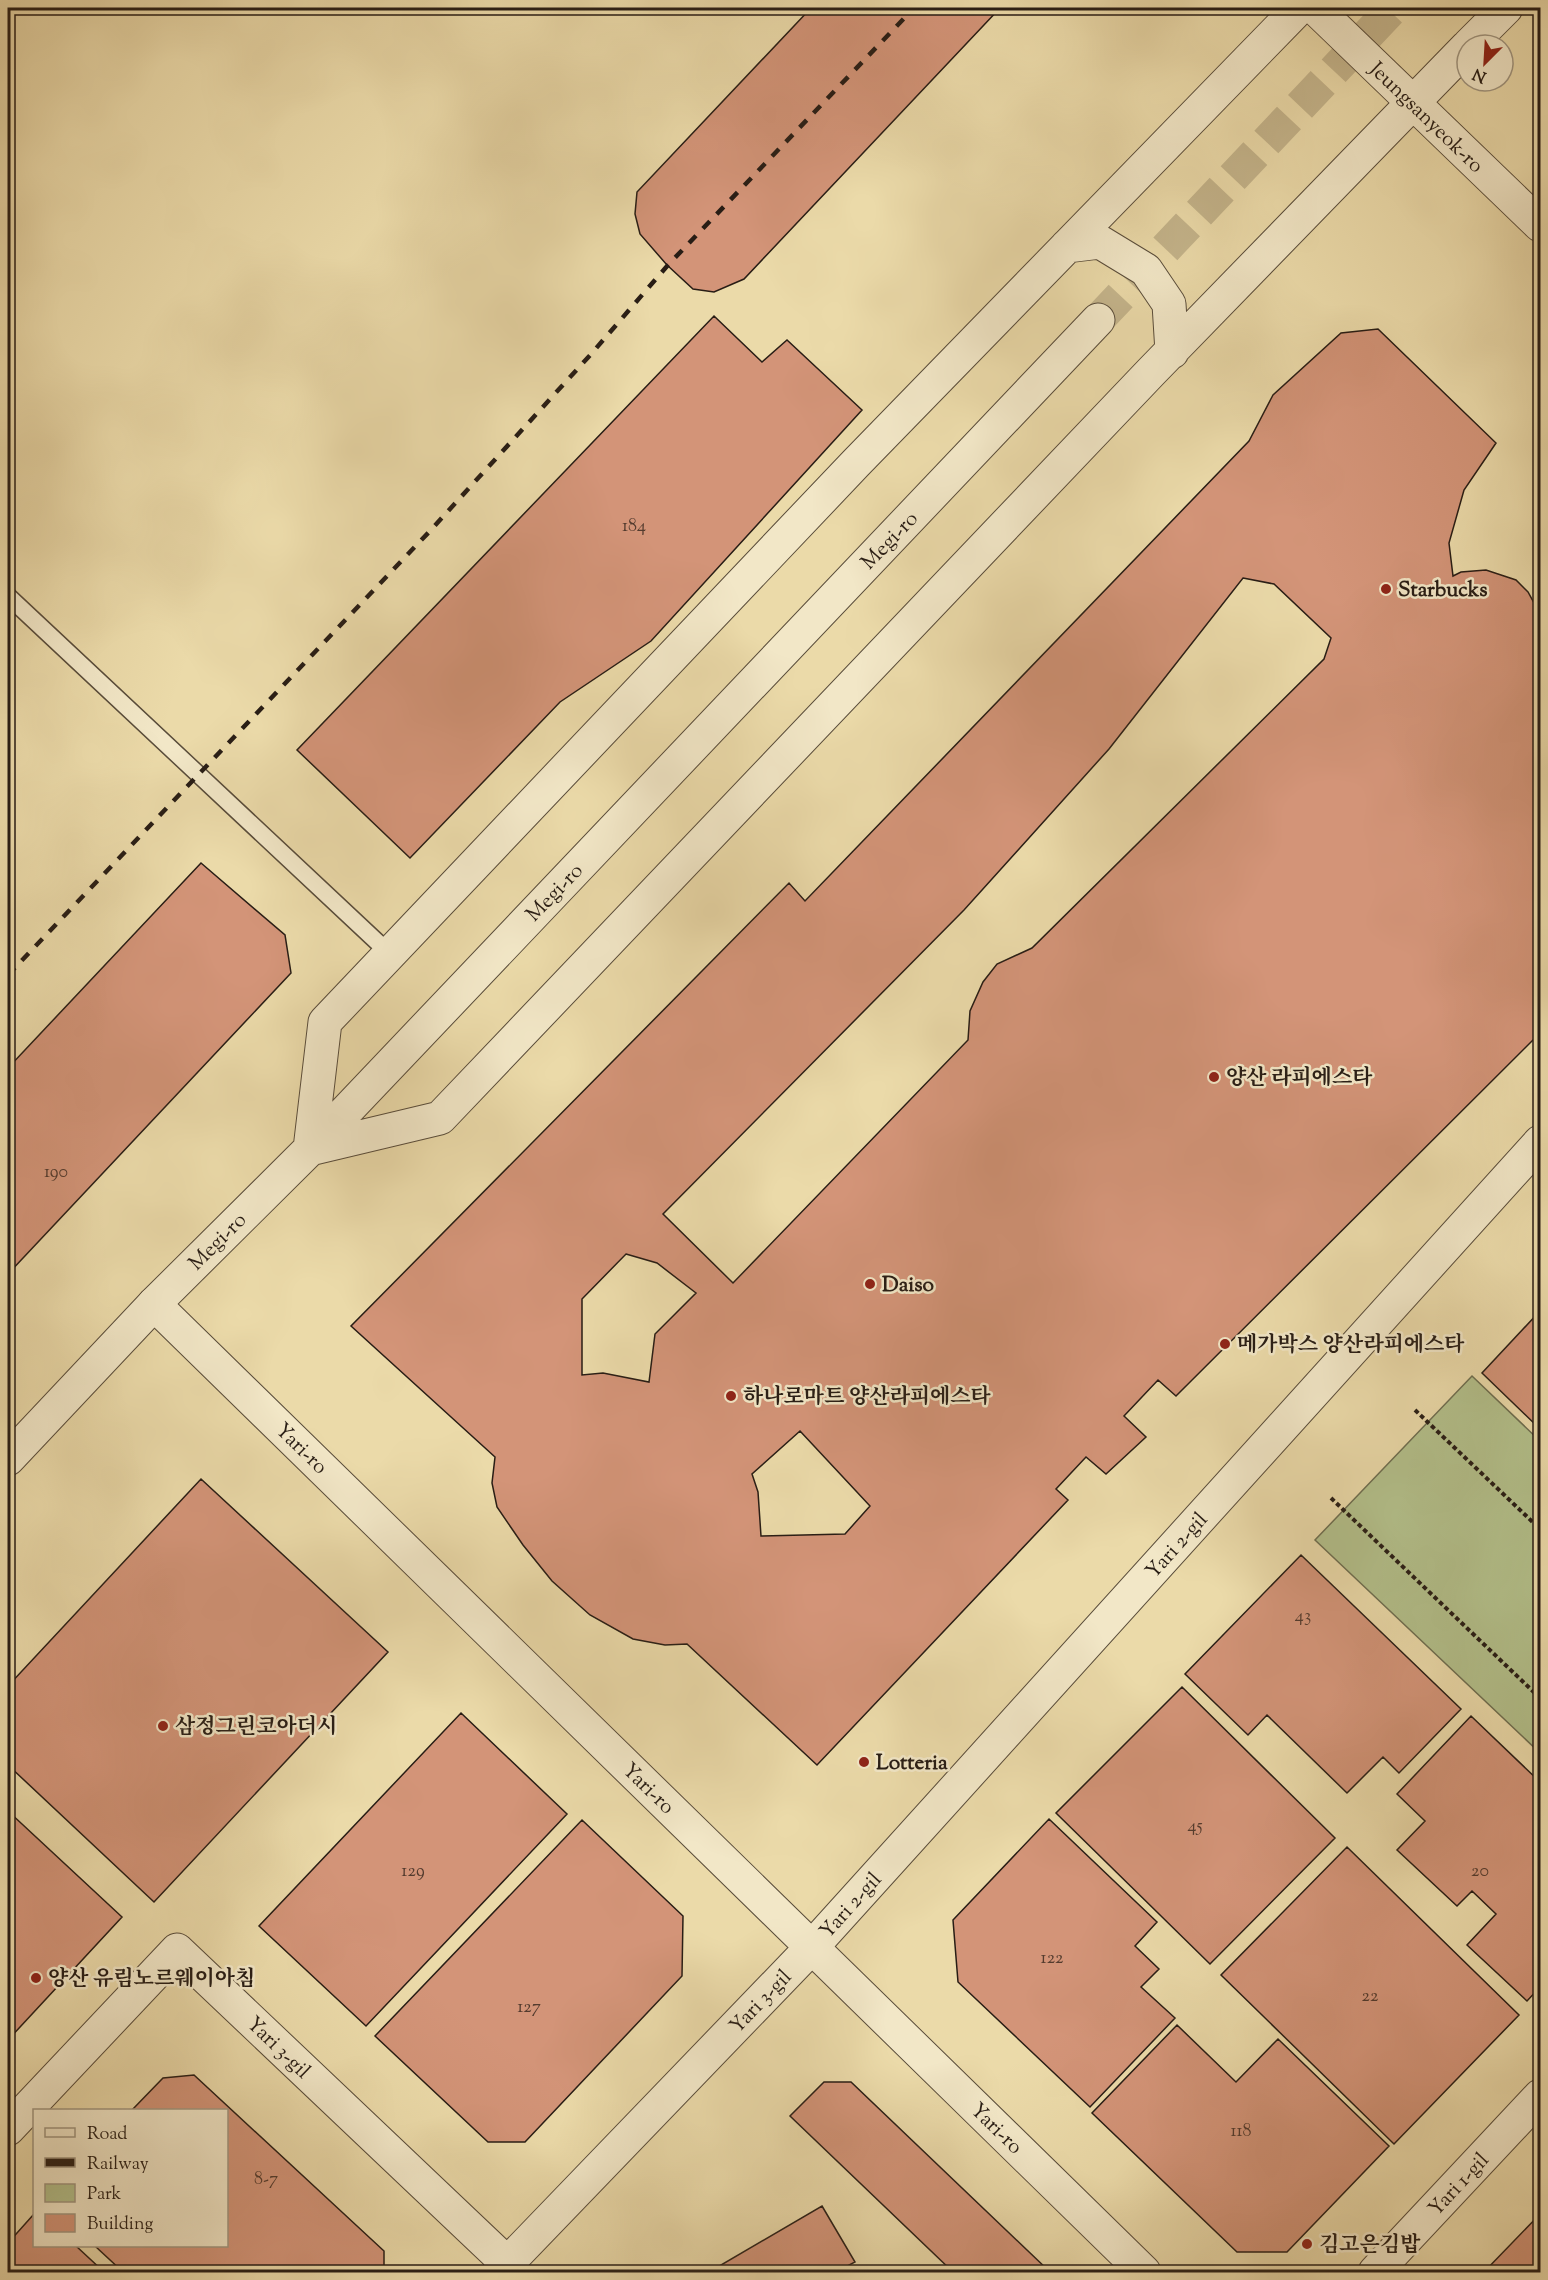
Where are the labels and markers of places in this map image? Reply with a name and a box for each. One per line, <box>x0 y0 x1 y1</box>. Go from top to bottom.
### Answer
place label: Starbucks <box>1398 576 1487 606</box>
marker: Starbucks <box>1379 582 1393 596</box>
place label: 양산 라피에스타 <box>1226 1064 1373 1094</box>
marker: 양산 라피에스타 <box>1207 1070 1221 1084</box>
place label: Daiso <box>882 1271 935 1301</box>
marker: Daiso <box>863 1277 877 1291</box>
place label: 메가박스 양산라피에스타 <box>1237 1331 1465 1361</box>
marker: 메가박스 양산라피에스타 <box>1218 1337 1232 1351</box>
place label: 하나로마트 양산라피에스타 <box>743 1383 992 1413</box>
marker: 하나로마트 양산라피에스타 <box>724 1389 738 1403</box>
place label: 삼정그린코아더시 <box>175 1713 337 1743</box>
marker: 삼정그린코아더시 <box>156 1719 170 1733</box>
place label: Lotteria <box>876 1749 948 1779</box>
marker: Lotteria <box>857 1755 871 1769</box>
place label: 양산 유림노르웨이아침 <box>48 1965 255 1995</box>
marker: 양산 유림노르웨이아침 <box>29 1971 43 1985</box>
place label: 김고은김밥 <box>1319 2231 1421 2261</box>
marker: 김고은김밥 <box>1300 2237 1314 2251</box>

